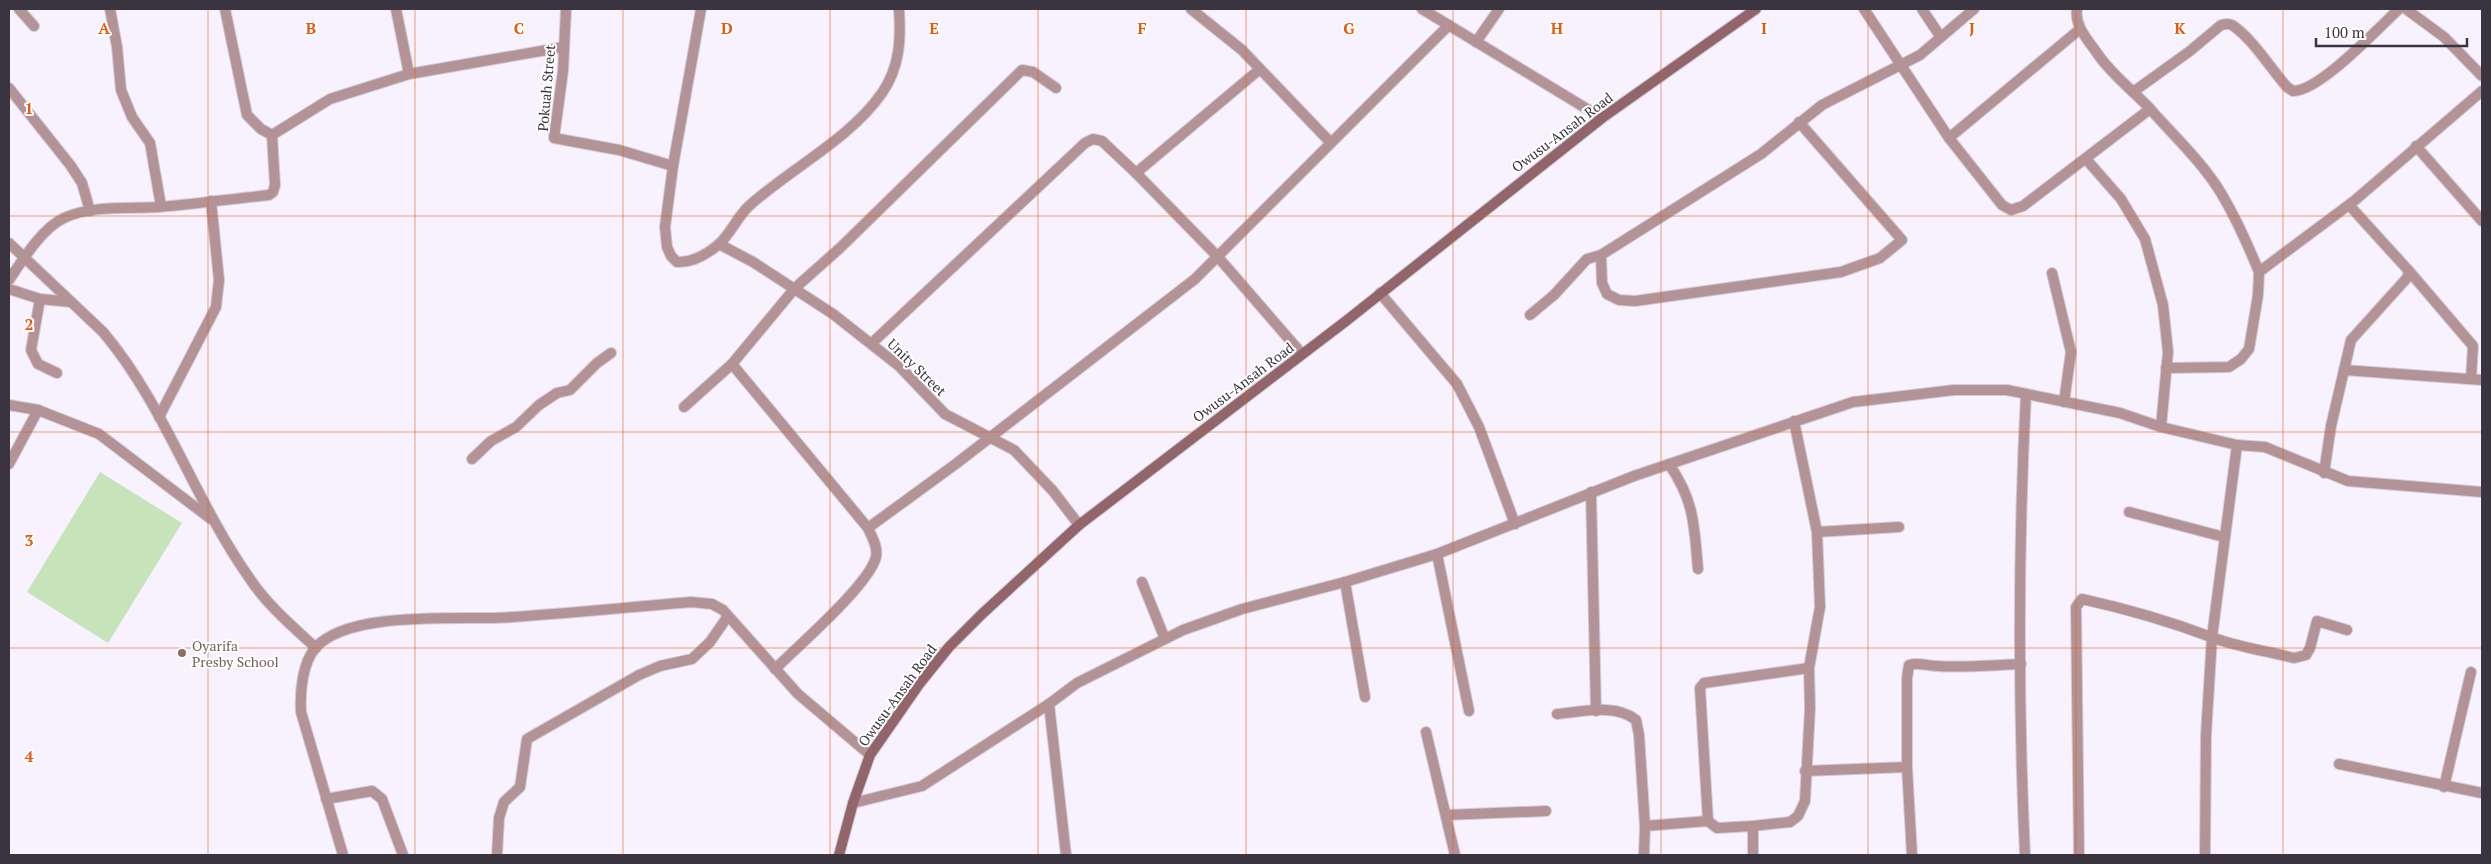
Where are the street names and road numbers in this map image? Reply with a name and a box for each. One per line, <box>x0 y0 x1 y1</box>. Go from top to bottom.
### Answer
street label: Pokuah Street <box>533 43 559 132</box>
street label: Owusu-Ansah Road <box>1508 88 1617 176</box>
street label: Unity Street <box>883 334 951 400</box>
street label: Owusu-Ansah Road <box>1189 338 1298 426</box>
street label: Owusu-Ansah Road <box>853 640 941 750</box>

